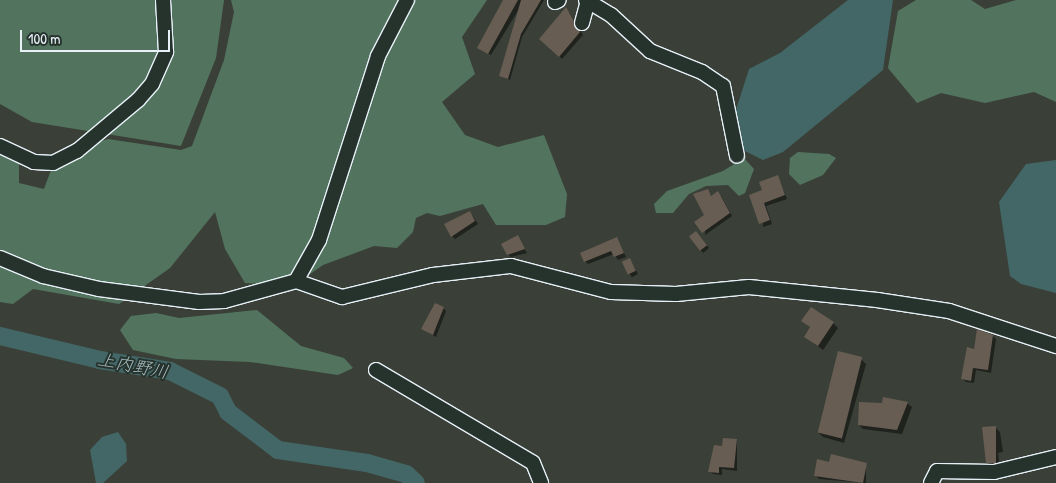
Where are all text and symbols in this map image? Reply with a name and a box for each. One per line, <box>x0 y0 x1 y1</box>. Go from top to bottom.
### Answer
scale bar <box>22 20 172 52</box>
text: 100 m <box>28 28 61 49</box>
water label: 上内野川 <box>96 349 170 383</box>

